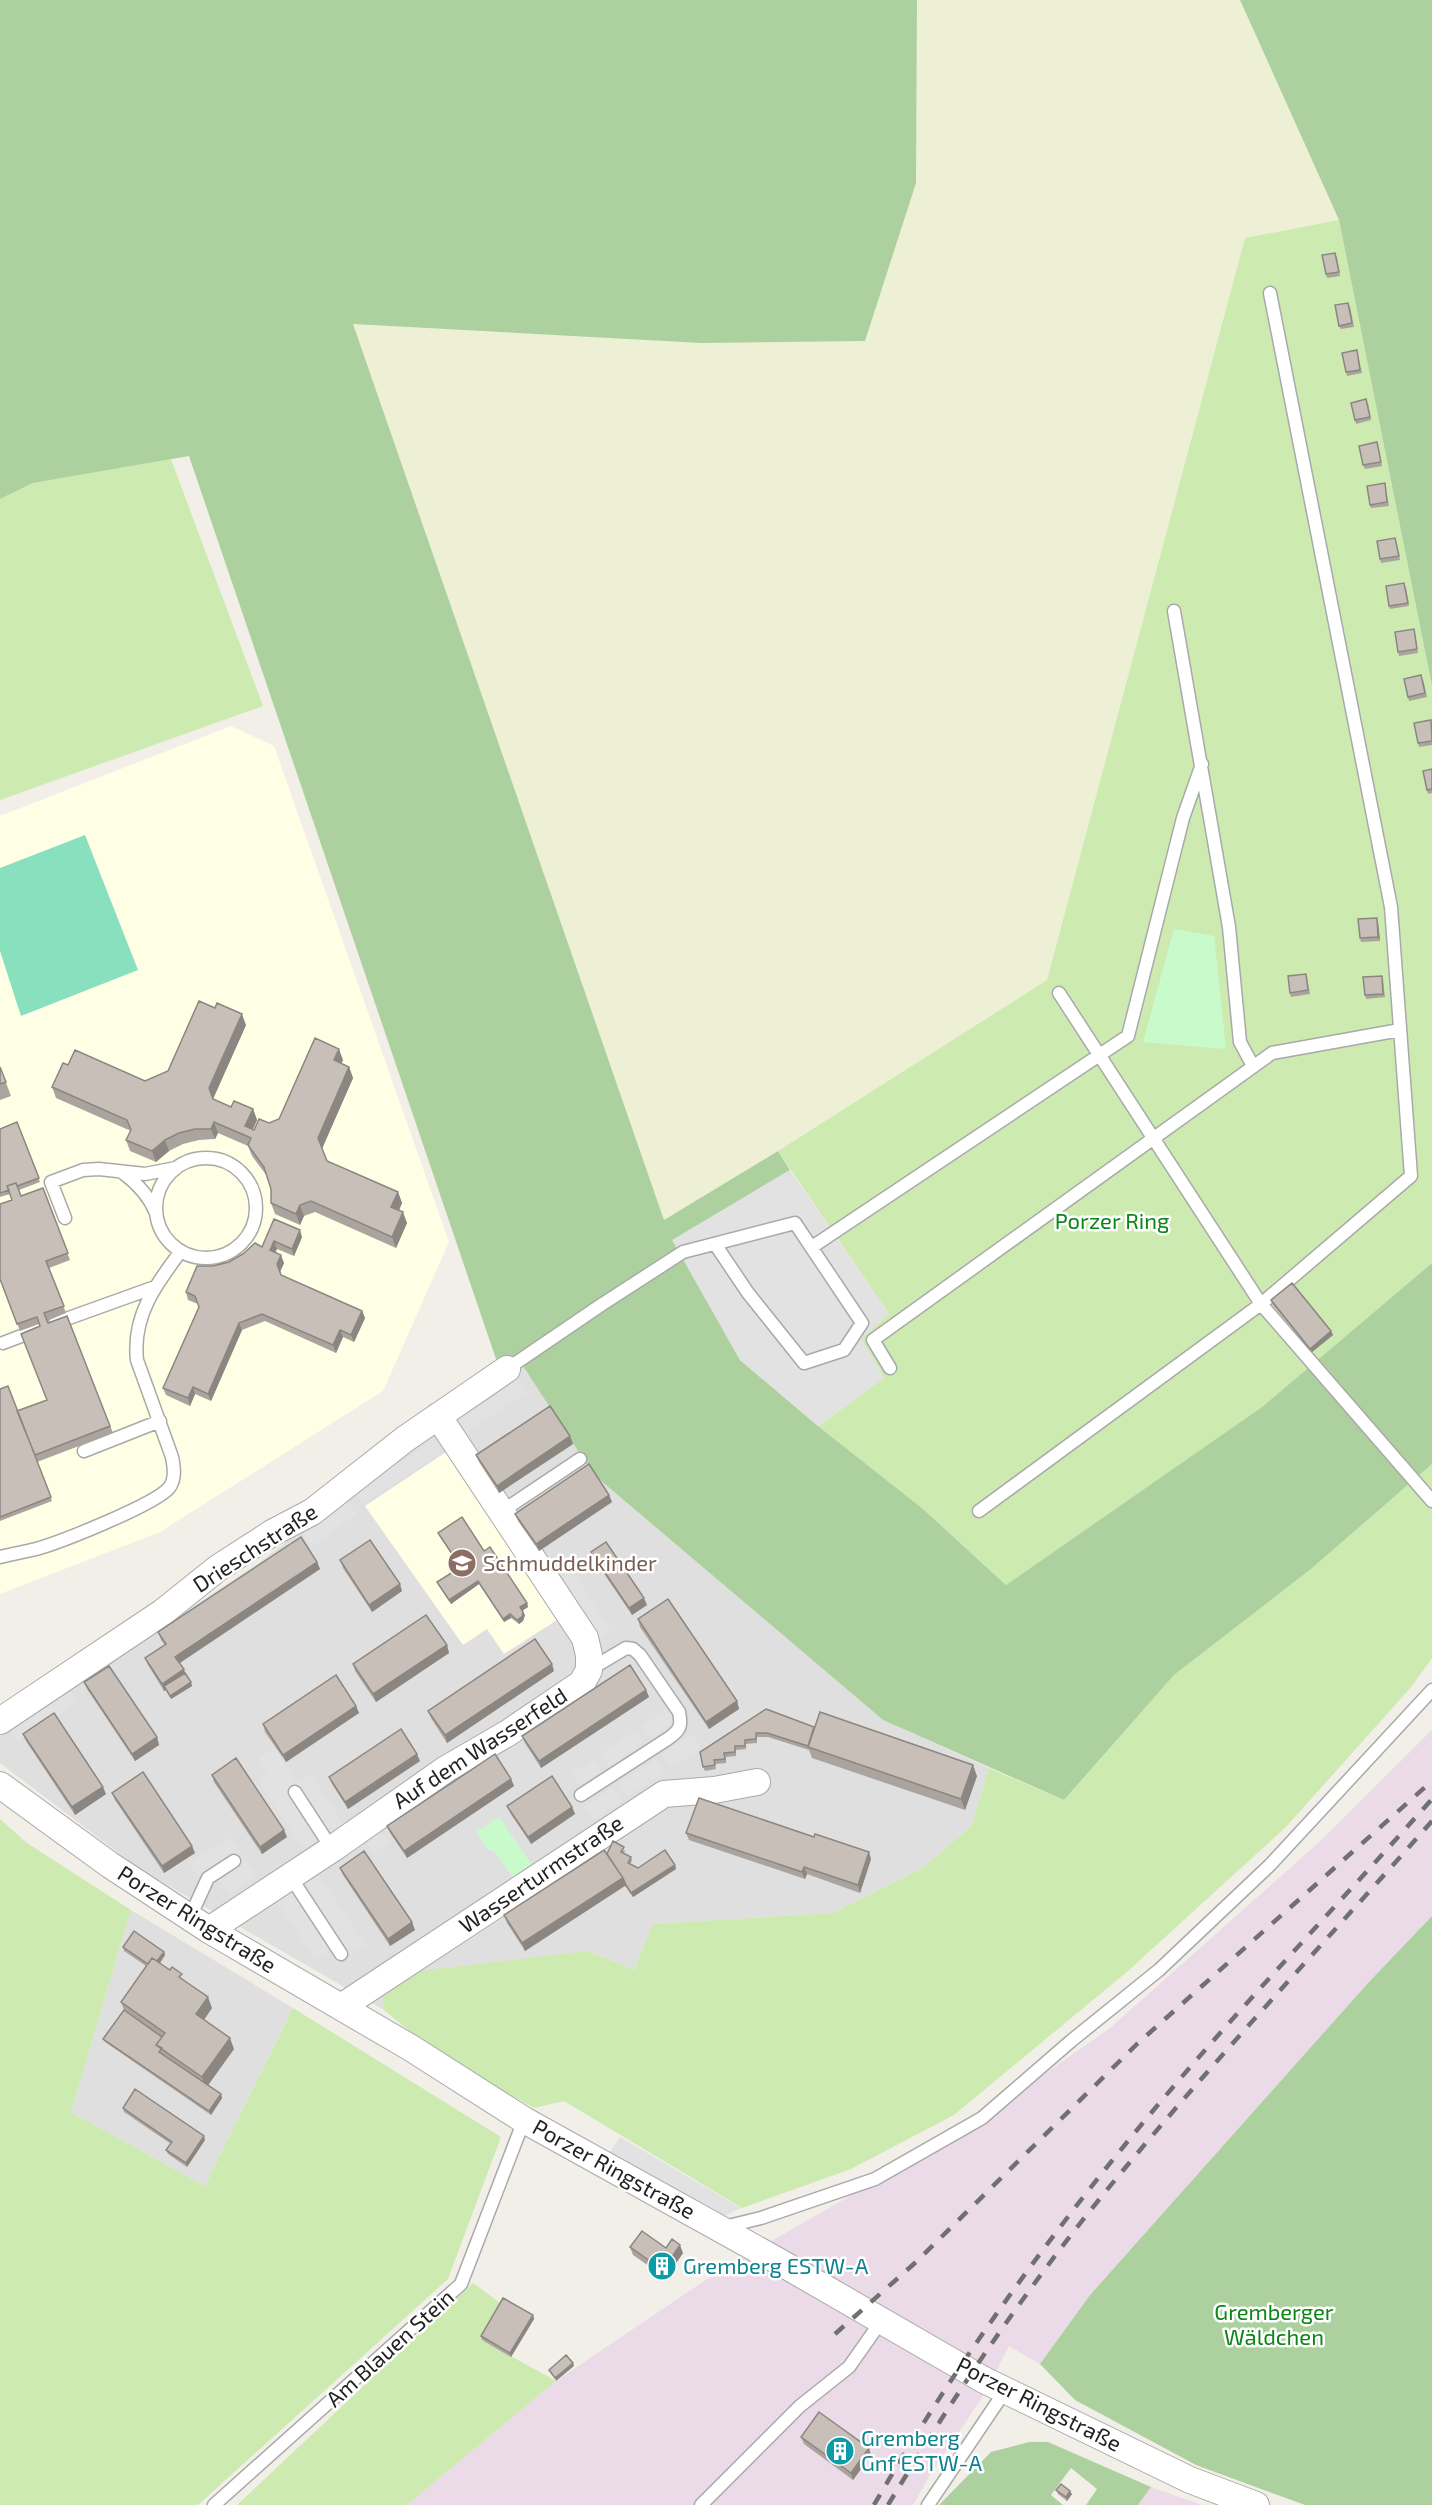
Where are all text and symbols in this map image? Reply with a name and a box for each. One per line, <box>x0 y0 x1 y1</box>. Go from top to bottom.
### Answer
park label: Porzer Ring <box>1055 1207 1169 1233</box>
street label: Drieschstraße <box>188 1497 321 1597</box>
school or university icon: Schmuddelkinder <box>446 1547 478 1579</box>
place label: Schmuddelkinder <box>483 1549 657 1575</box>
street label: Auf dem Wasserfeld <box>388 1681 571 1813</box>
street label: Wasserturmstraße <box>454 1809 627 1938</box>
street label: Porzer Ringstraße <box>114 1859 281 1977</box>
street label: Porzer Ringstraße <box>529 2113 700 2224</box>
building icon: Gremberg ESTW-A <box>646 2250 678 2282</box>
place label: Gremberg ESTW-A <box>683 2252 869 2278</box>
street label: Am Blauen Stein <box>320 2283 459 2411</box>
park label: Gremberger Wäldchen <box>1214 2298 1334 2349</box>
street label: Porzer Ringstraße <box>953 2350 1126 2456</box>
place label: Gremberg Gnf ESTW-A <box>861 2424 982 2475</box>
building icon: Gremberg Gnf ESTW-A <box>824 2435 856 2467</box>

